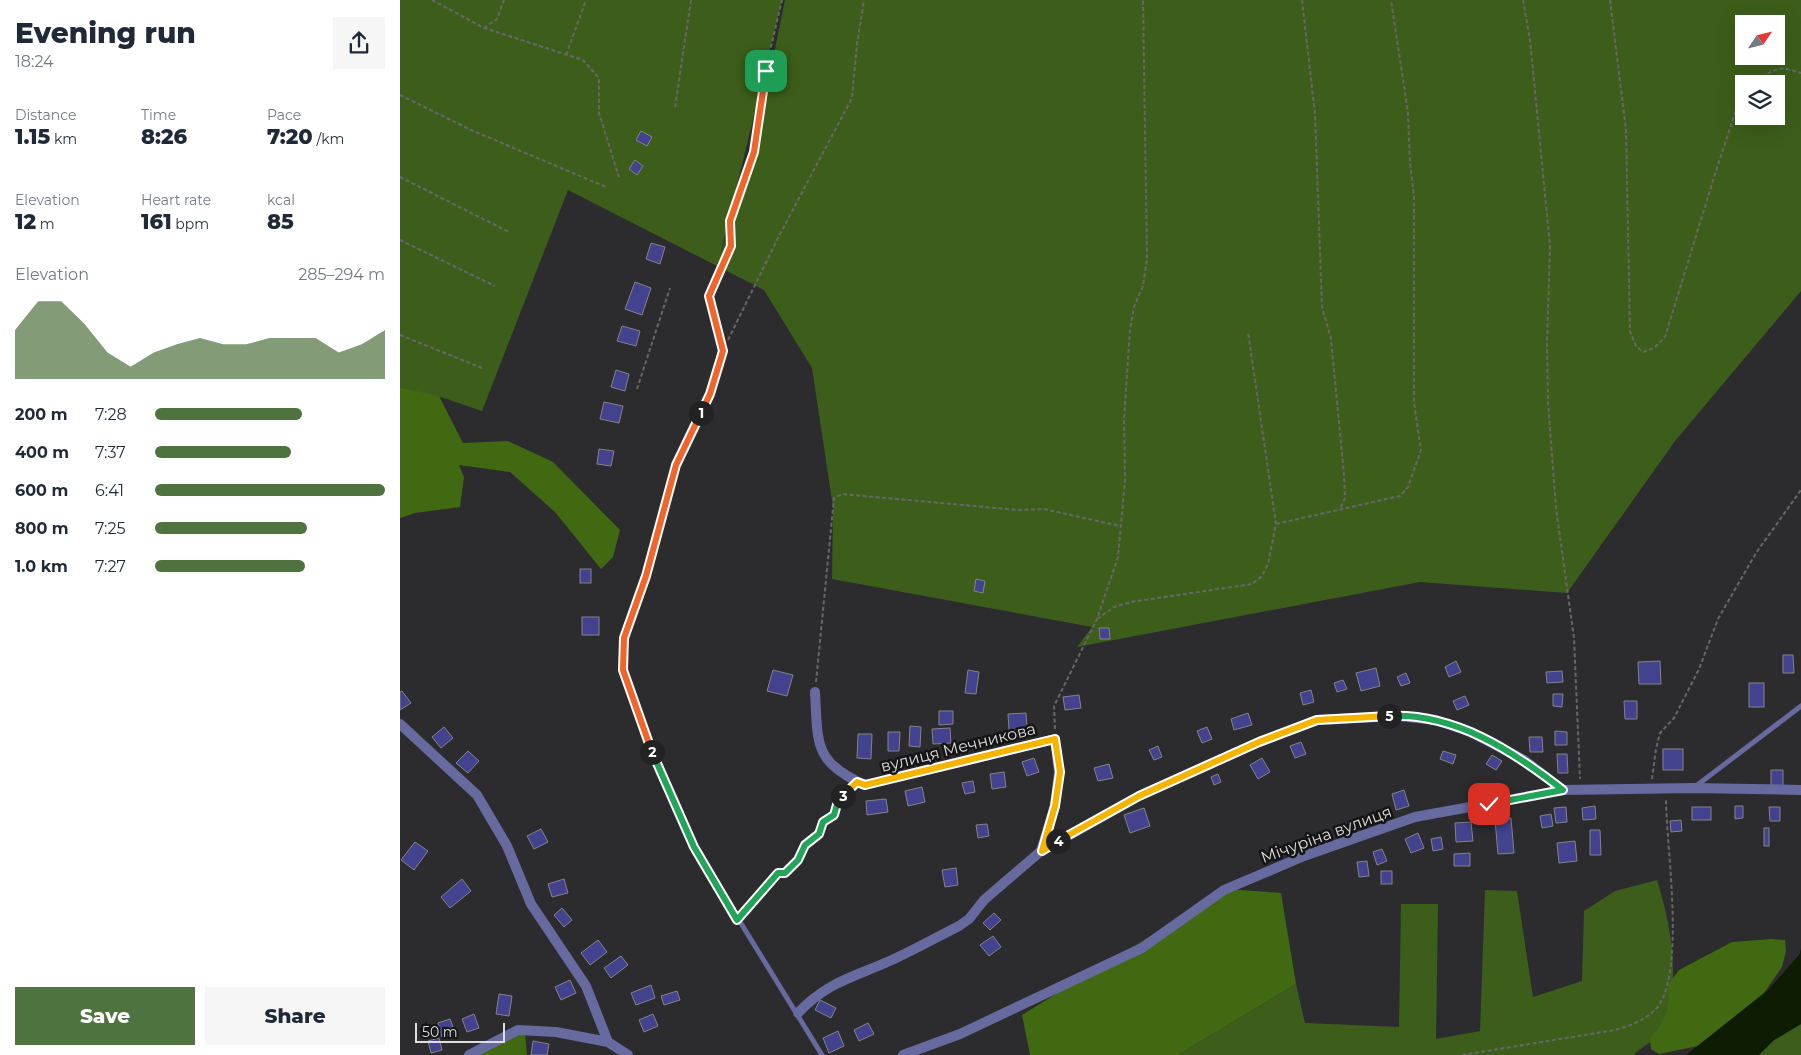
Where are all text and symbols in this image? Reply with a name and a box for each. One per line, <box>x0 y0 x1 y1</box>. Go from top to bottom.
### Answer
north arrow <box>1735 15 1785 65</box>
map controls <box>1735 15 1785 125</box>
text: Evening run <box>15 16 196 50</box>
button: share <box>333 17 385 69</box>
pin <box>745 50 787 92</box>
text: 18:24 <box>15 52 54 71</box>
icon: arrive <box>752 57 780 85</box>
button: layers <box>1735 75 1785 125</box>
text: Distance <box>15 106 77 124</box>
text: Time <box>141 106 176 124</box>
text: Pace <box>267 106 301 124</box>
text: 1.15 <box>15 124 50 149</box>
text: 8:26 <box>141 124 187 149</box>
text: 7:20 <box>267 124 313 149</box>
text: km <box>50 130 77 148</box>
text: /km <box>313 130 344 148</box>
text: Elevation <box>15 191 80 209</box>
text: Heart rate <box>141 191 211 209</box>
text: kcal <box>267 191 295 209</box>
text: 12 <box>15 209 36 234</box>
text: 161 <box>141 209 172 234</box>
text: 85 <box>267 209 294 234</box>
text: m <box>36 215 55 233</box>
text: bpm <box>172 215 209 233</box>
text: Elevation <box>15 265 89 284</box>
text: 285–294 m <box>298 265 385 284</box>
pin: 1 <box>688 400 714 426</box>
text: 1 <box>699 404 704 422</box>
text: 200 m <box>15 405 67 424</box>
text: 7:28 <box>95 405 127 424</box>
text: 400 m <box>15 443 69 462</box>
text: 7:37 <box>95 443 126 462</box>
text: 600 m <box>15 481 68 500</box>
text: 6:41 <box>95 481 124 500</box>
text: 800 m <box>15 519 69 538</box>
text: 7:25 <box>95 519 126 538</box>
text: 1.0 km <box>15 557 68 576</box>
text: 7:27 <box>95 557 126 576</box>
pin: 5 <box>1376 704 1402 728</box>
text: 5 <box>1385 707 1394 725</box>
street label: вулиця Мечникова <box>879 719 1038 776</box>
pin: 2 <box>640 740 664 764</box>
text: 2 <box>648 743 657 761</box>
pin <box>1468 783 1510 825</box>
pin: 3 <box>830 784 856 808</box>
text: 3 <box>839 787 848 805</box>
icon: check <box>1475 790 1503 818</box>
street label: Мічуріна вулиця <box>1258 802 1394 867</box>
pin: 4 <box>1046 828 1070 854</box>
text: 4 <box>1054 832 1063 850</box>
button: Save <box>15 987 195 1045</box>
button: Share <box>205 987 385 1045</box>
scale bar <box>415 1020 505 1043</box>
text: 50 m <box>422 1023 458 1041</box>

